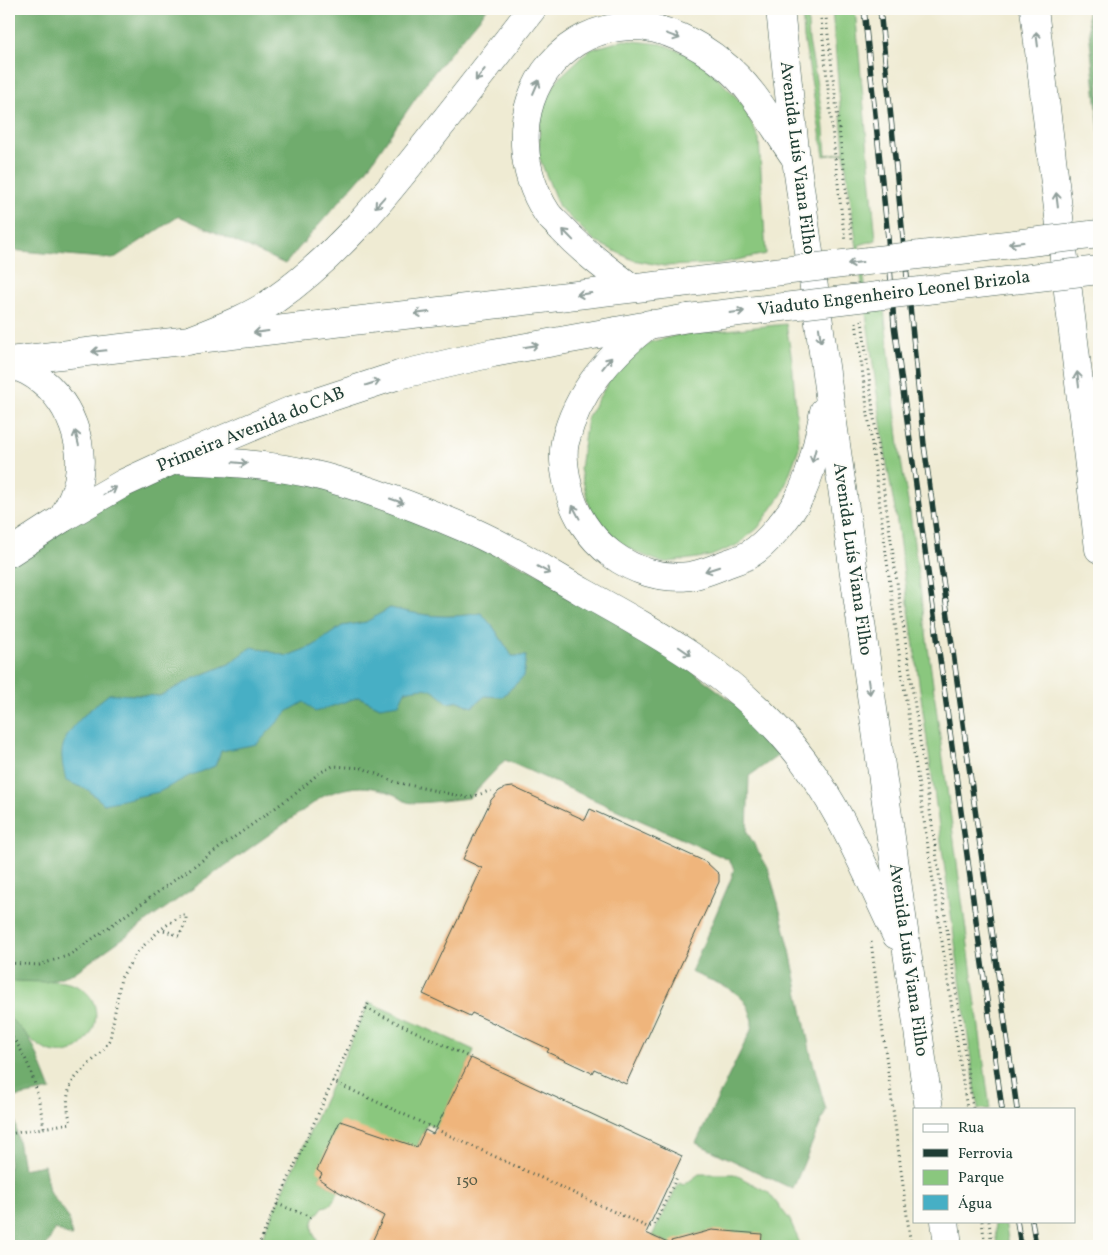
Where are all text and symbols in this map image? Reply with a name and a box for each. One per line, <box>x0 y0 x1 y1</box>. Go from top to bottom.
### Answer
one-way arrow <box>1032 31 1042 47</box>
one-way arrow <box>665 32 681 41</box>
street label: Avenida Luís Viana Filho <box>773 60 821 256</box>
one-way arrow <box>475 68 486 81</box>
one-way arrow <box>531 80 541 95</box>
one-way arrow <box>1052 193 1062 209</box>
one-way arrow <box>374 195 385 208</box>
one-way arrow <box>562 228 574 241</box>
one-way arrow <box>1008 238 1024 248</box>
one-way arrow <box>847 258 863 268</box>
street label: Viaduto Engenheiro Leonel Brizola <box>756 265 1032 323</box>
one-way arrow <box>576 289 592 299</box>
one-way arrow <box>728 307 744 317</box>
one-way arrow <box>415 308 431 318</box>
one-way arrow <box>253 327 269 337</box>
one-way arrow <box>816 327 826 343</box>
one-way arrow <box>523 340 539 350</box>
one-way arrow <box>92 346 108 356</box>
one-way arrow <box>601 356 612 369</box>
one-way arrow <box>1073 372 1083 388</box>
one-way arrow <box>365 378 381 388</box>
street label: Primeira Avenida do CAB <box>153 381 349 479</box>
one-way arrow <box>72 430 81 446</box>
one-way arrow <box>809 446 819 462</box>
one-way arrow <box>232 458 248 467</box>
street label: Avenida Luís Viana Filho <box>826 461 878 657</box>
one-way arrow <box>102 486 117 496</box>
one-way arrow <box>389 497 405 506</box>
one-way arrow <box>571 504 581 519</box>
one-way arrow <box>537 565 551 575</box>
one-way arrow <box>704 565 720 575</box>
one-way arrow <box>678 646 692 656</box>
one-way arrow <box>865 678 875 694</box>
street label: Avenida Luís Viana Filho <box>882 862 934 1058</box>
legend <box>913 1108 1076 1222</box>
text: Rua <box>958 1118 984 1139</box>
text: Ferrovia <box>958 1144 1013 1165</box>
text: Parque <box>958 1168 1004 1189</box>
house number: 150 <box>456 1171 478 1192</box>
text: Água <box>958 1194 992 1215</box>

